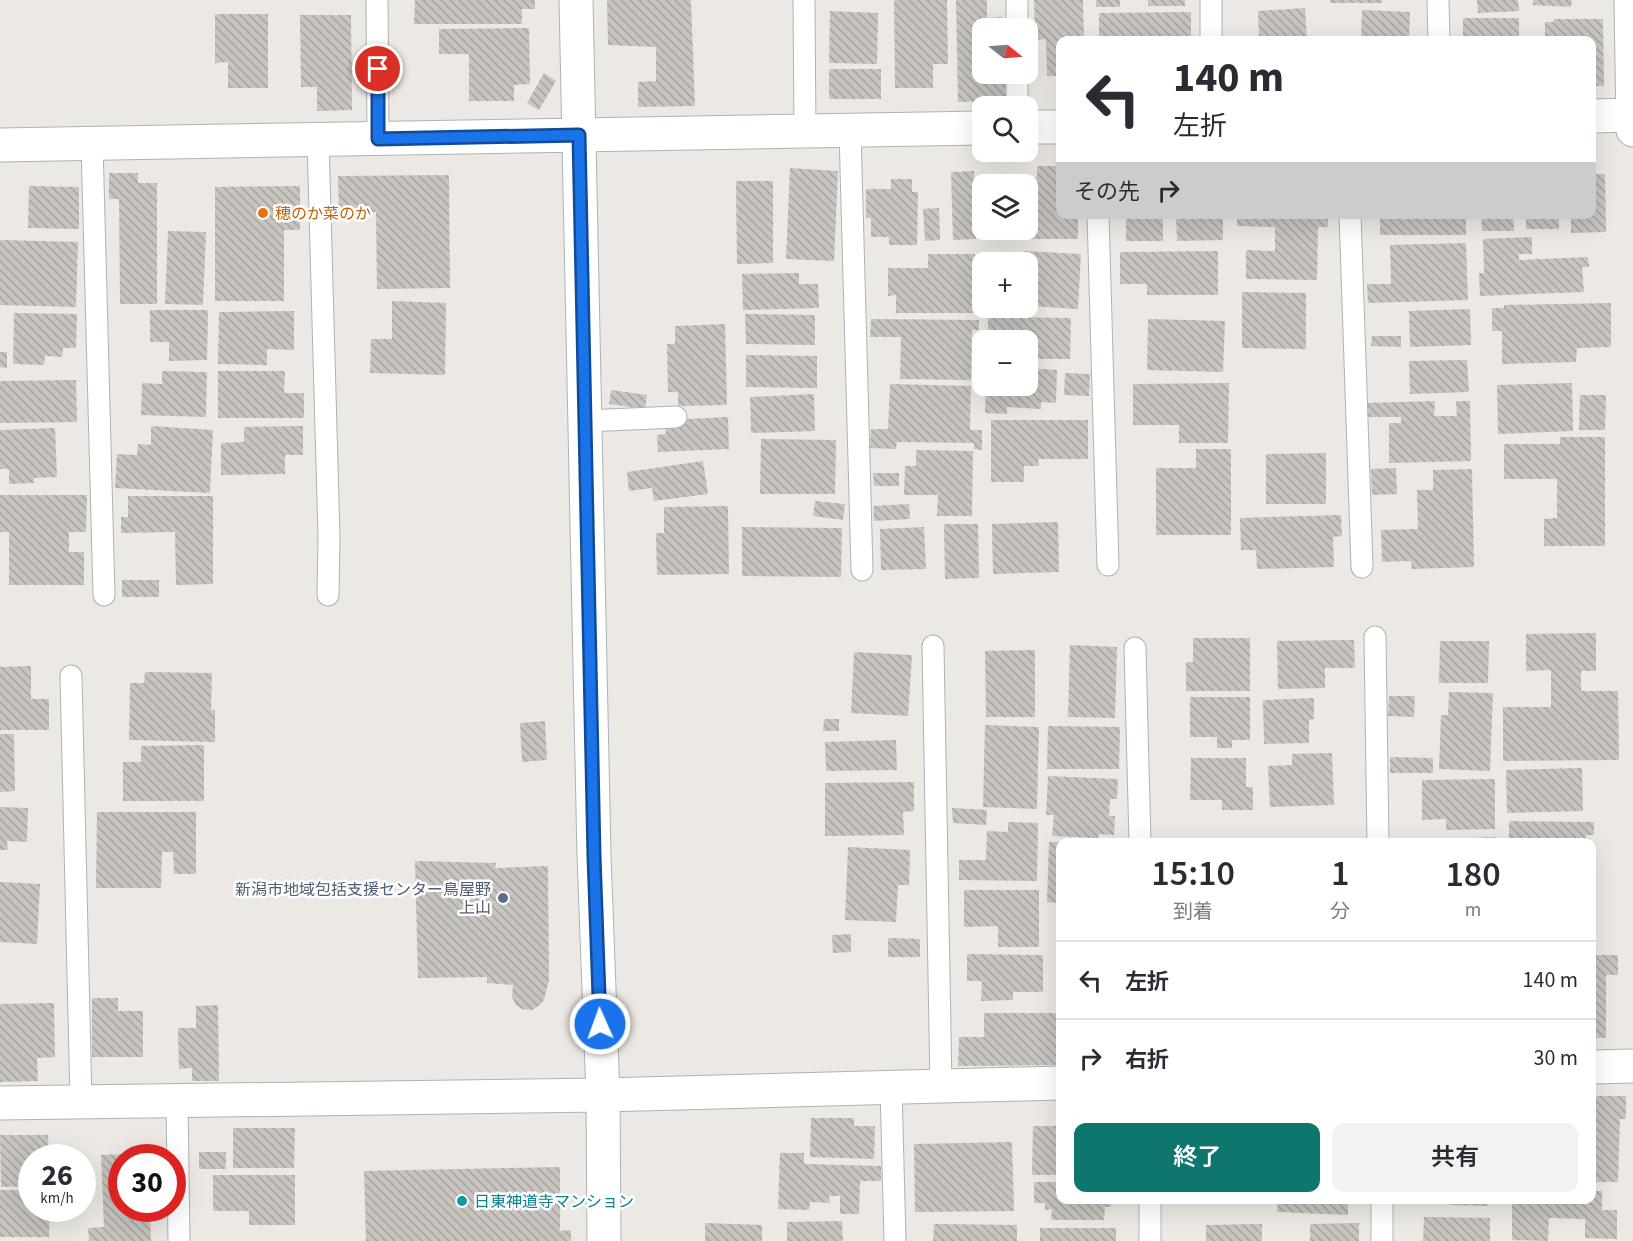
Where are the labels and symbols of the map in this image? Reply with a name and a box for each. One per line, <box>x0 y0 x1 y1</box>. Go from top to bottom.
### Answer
north arrow <box>972 18 1038 84</box>
pin <box>352 43 403 94</box>
place label: 穂のか菜のか <box>275 203 371 225</box>
marker: 穂のか菜のか <box>256 206 270 220</box>
place label: 新潟市地域包括支援センター鳥屋野 上山 <box>235 879 491 919</box>
marker: 新潟市地域包括支援センター鳥屋野 上山 <box>496 891 510 905</box>
position arrow <box>568 992 632 1056</box>
speed limit sign: 30 <box>108 1144 186 1222</box>
place label: 日東神道寺マンション <box>474 1191 634 1213</box>
marker: 日東神道寺マンション <box>455 1194 469 1208</box>

